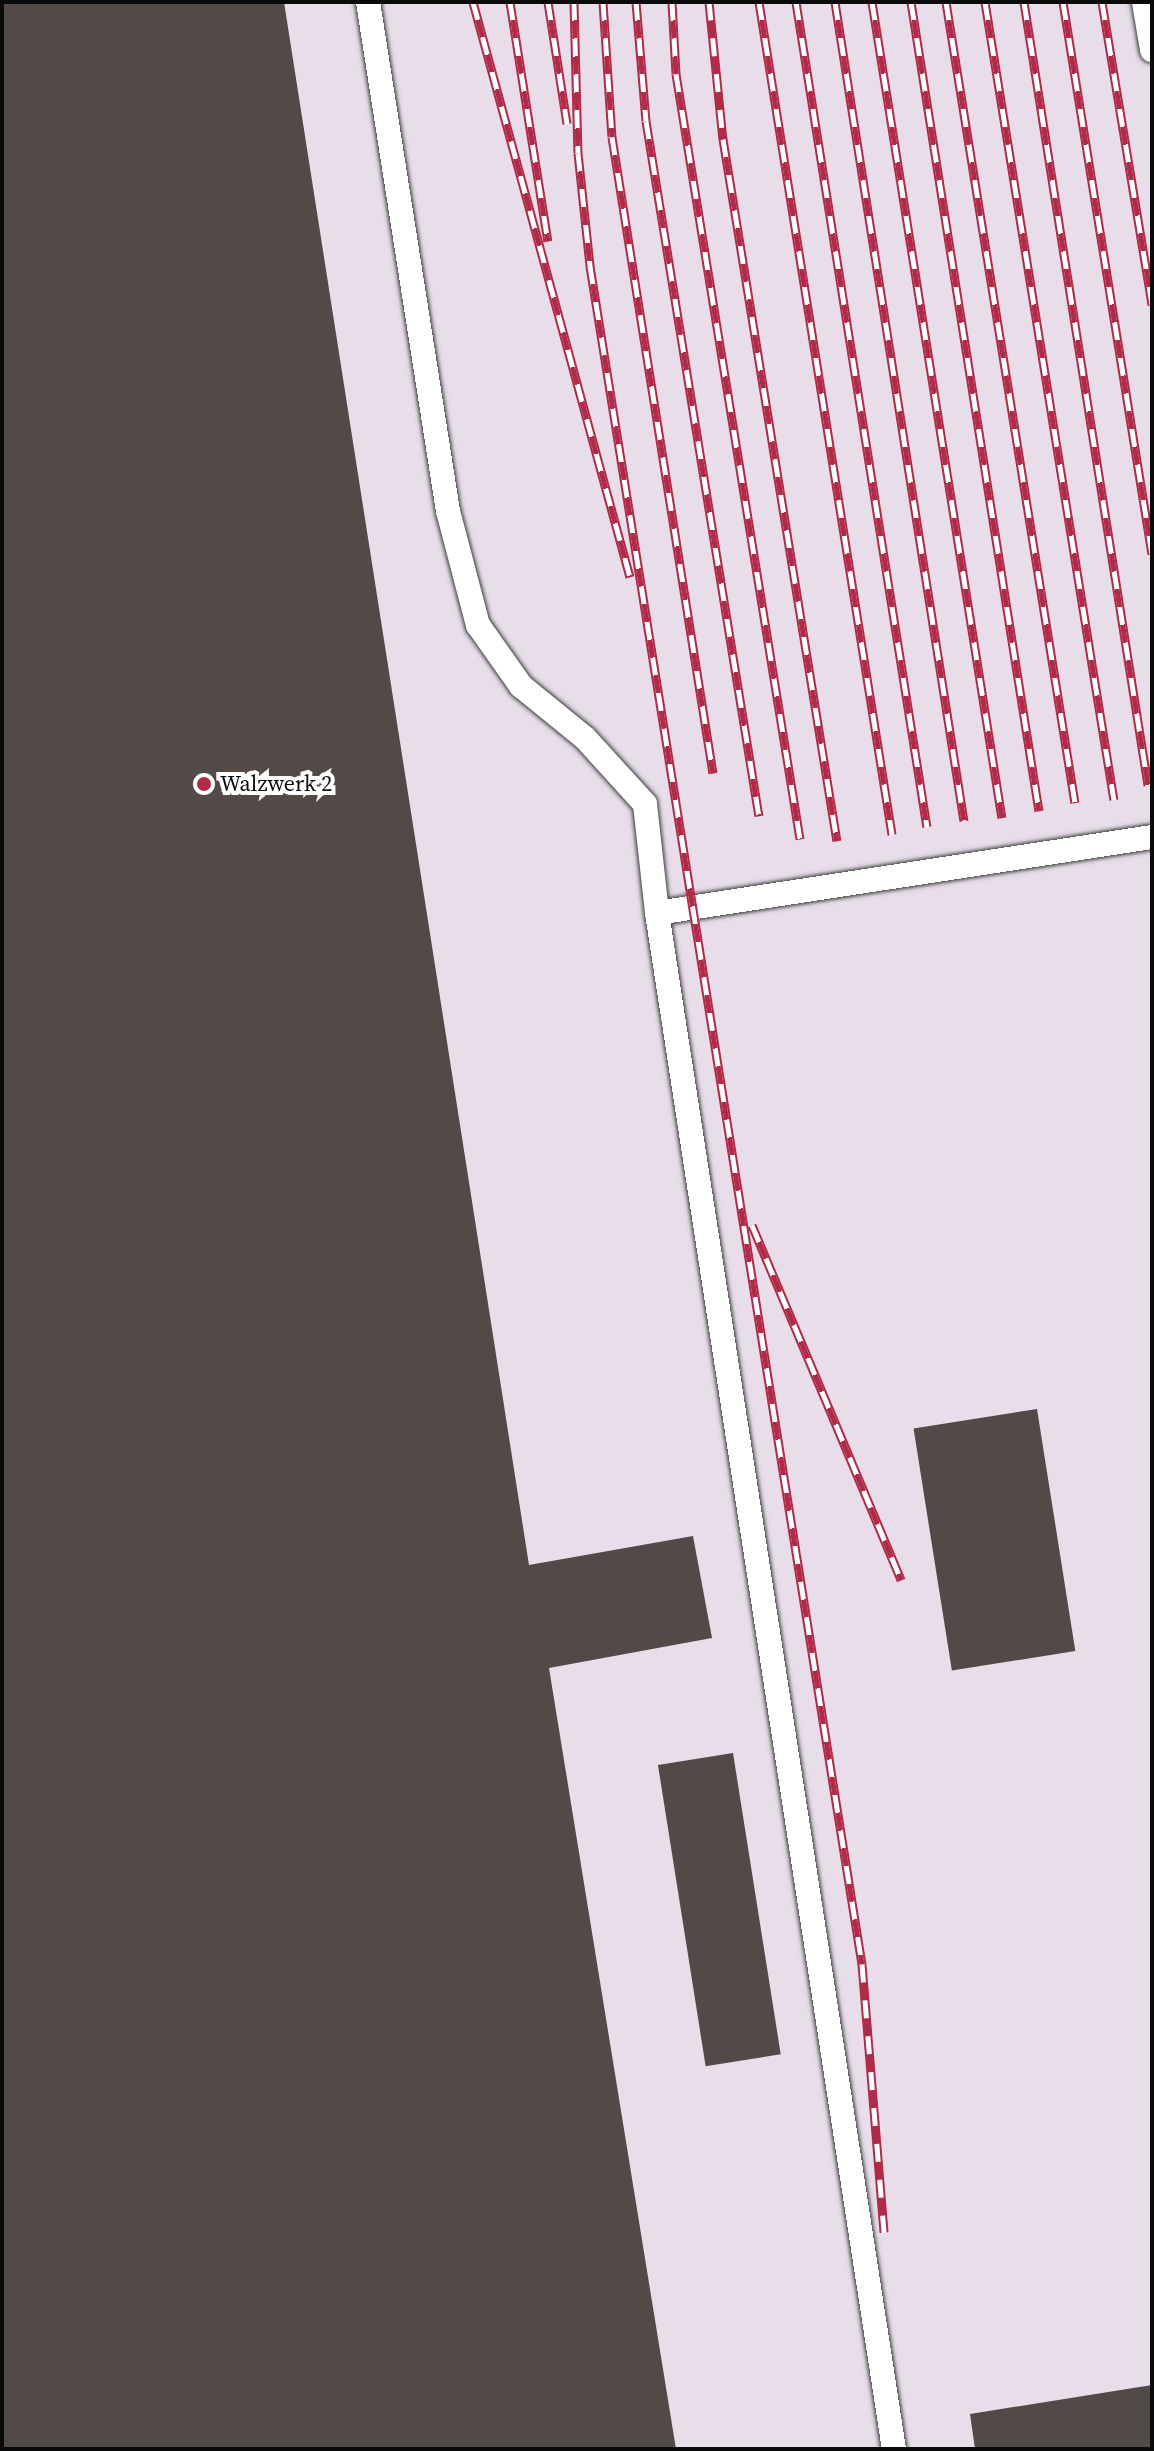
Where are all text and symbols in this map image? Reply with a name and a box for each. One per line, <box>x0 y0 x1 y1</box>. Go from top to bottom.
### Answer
place label: Walzwerk 2 <box>220 771 332 797</box>
marker: Walzwerk 2 <box>195 775 213 793</box>

